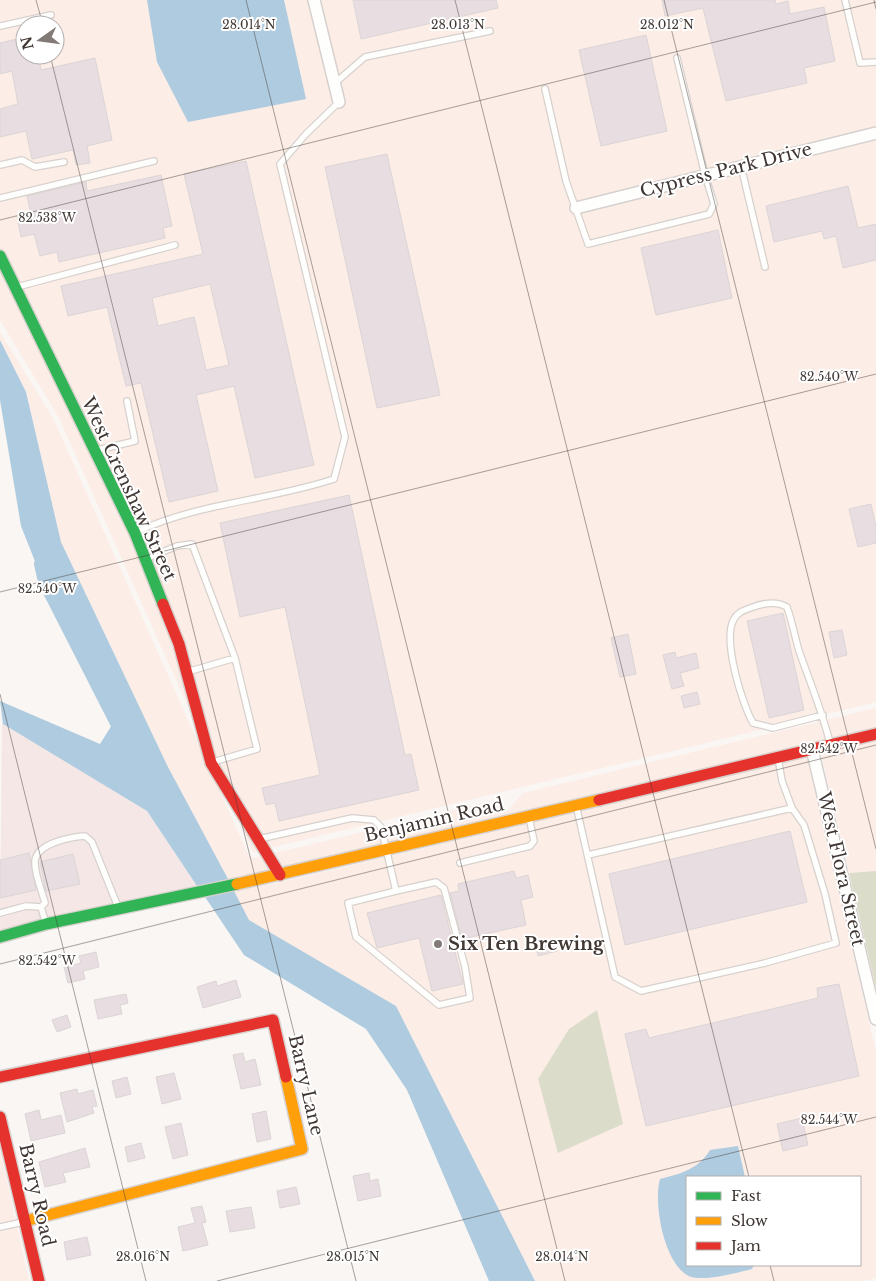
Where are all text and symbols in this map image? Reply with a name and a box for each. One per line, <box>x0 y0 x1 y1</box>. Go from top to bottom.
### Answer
north arrow <box>15 15 65 65</box>
text: 28.014°N <box>222 17 276 32</box>
text: 28.013°N <box>431 17 485 32</box>
text: 28.012°N <box>640 17 694 32</box>
text: N <box>17 35 38 52</box>
street label: Cypress Park Drive <box>638 138 814 202</box>
text: 82.538°W <box>18 210 77 225</box>
text: 82.540°W <box>800 369 859 384</box>
street label: West Crenshaw Street <box>76 393 181 584</box>
text: 82.540°W <box>18 581 77 596</box>
text: 82.542°W <box>800 741 859 756</box>
street label: West Flora Street <box>812 789 869 948</box>
street label: Benjamin Road <box>362 793 506 847</box>
place label: Six Ten Brewing <box>448 933 605 955</box>
marker: Six Ten Brewing <box>432 938 444 950</box>
text: 82.542°W <box>18 953 77 968</box>
street label: Barry Lane <box>284 1032 328 1138</box>
text: 82.544°W <box>801 1112 858 1127</box>
street label: Barry Road <box>14 1141 60 1249</box>
legend <box>686 1176 861 1266</box>
text: Fast <box>731 1186 762 1205</box>
text: Slow <box>731 1211 768 1230</box>
text: Jam <box>729 1236 761 1255</box>
text: 28.016°N <box>116 1249 170 1264</box>
text: 28.015°N <box>326 1249 380 1264</box>
text: 28.014°N <box>535 1249 589 1264</box>

